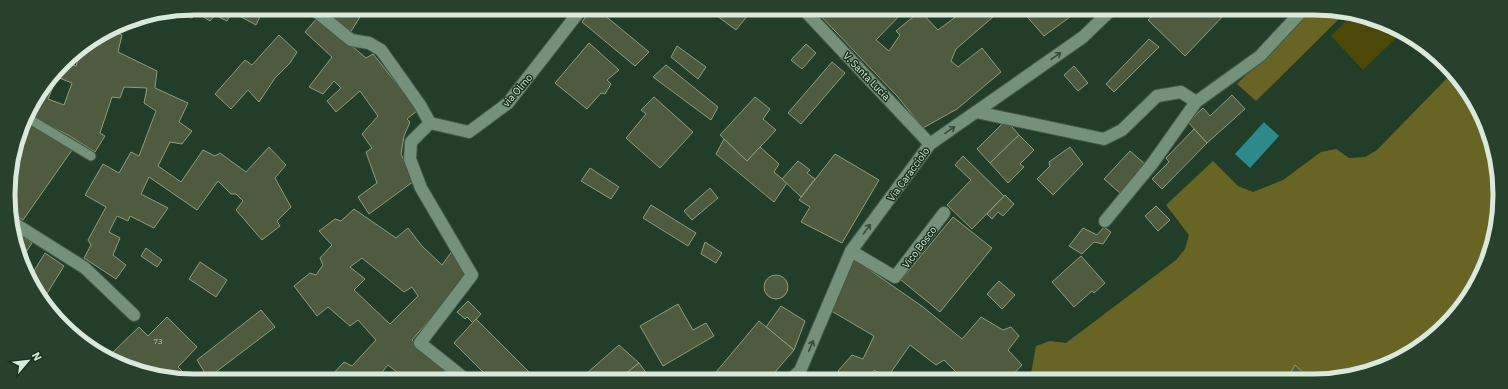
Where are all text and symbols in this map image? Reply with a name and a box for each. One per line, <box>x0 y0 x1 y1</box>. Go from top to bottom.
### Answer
street label: V. Santa Lucia <box>840 50 893 104</box>
one-way arrow <box>1050 52 1061 60</box>
street label: via Olmo <box>500 71 535 109</box>
one-way arrow <box>944 126 955 134</box>
street label: Via Caracciolo <box>885 145 932 204</box>
street label: Vico Bosco <box>899 223 940 271</box>
one-way arrow <box>863 224 871 235</box>
house number: 73 <box>153 336 163 346</box>
one-way arrow <box>807 340 815 352</box>
north arrow <box>8 341 48 381</box>
text: N <box>29 350 45 363</box>

